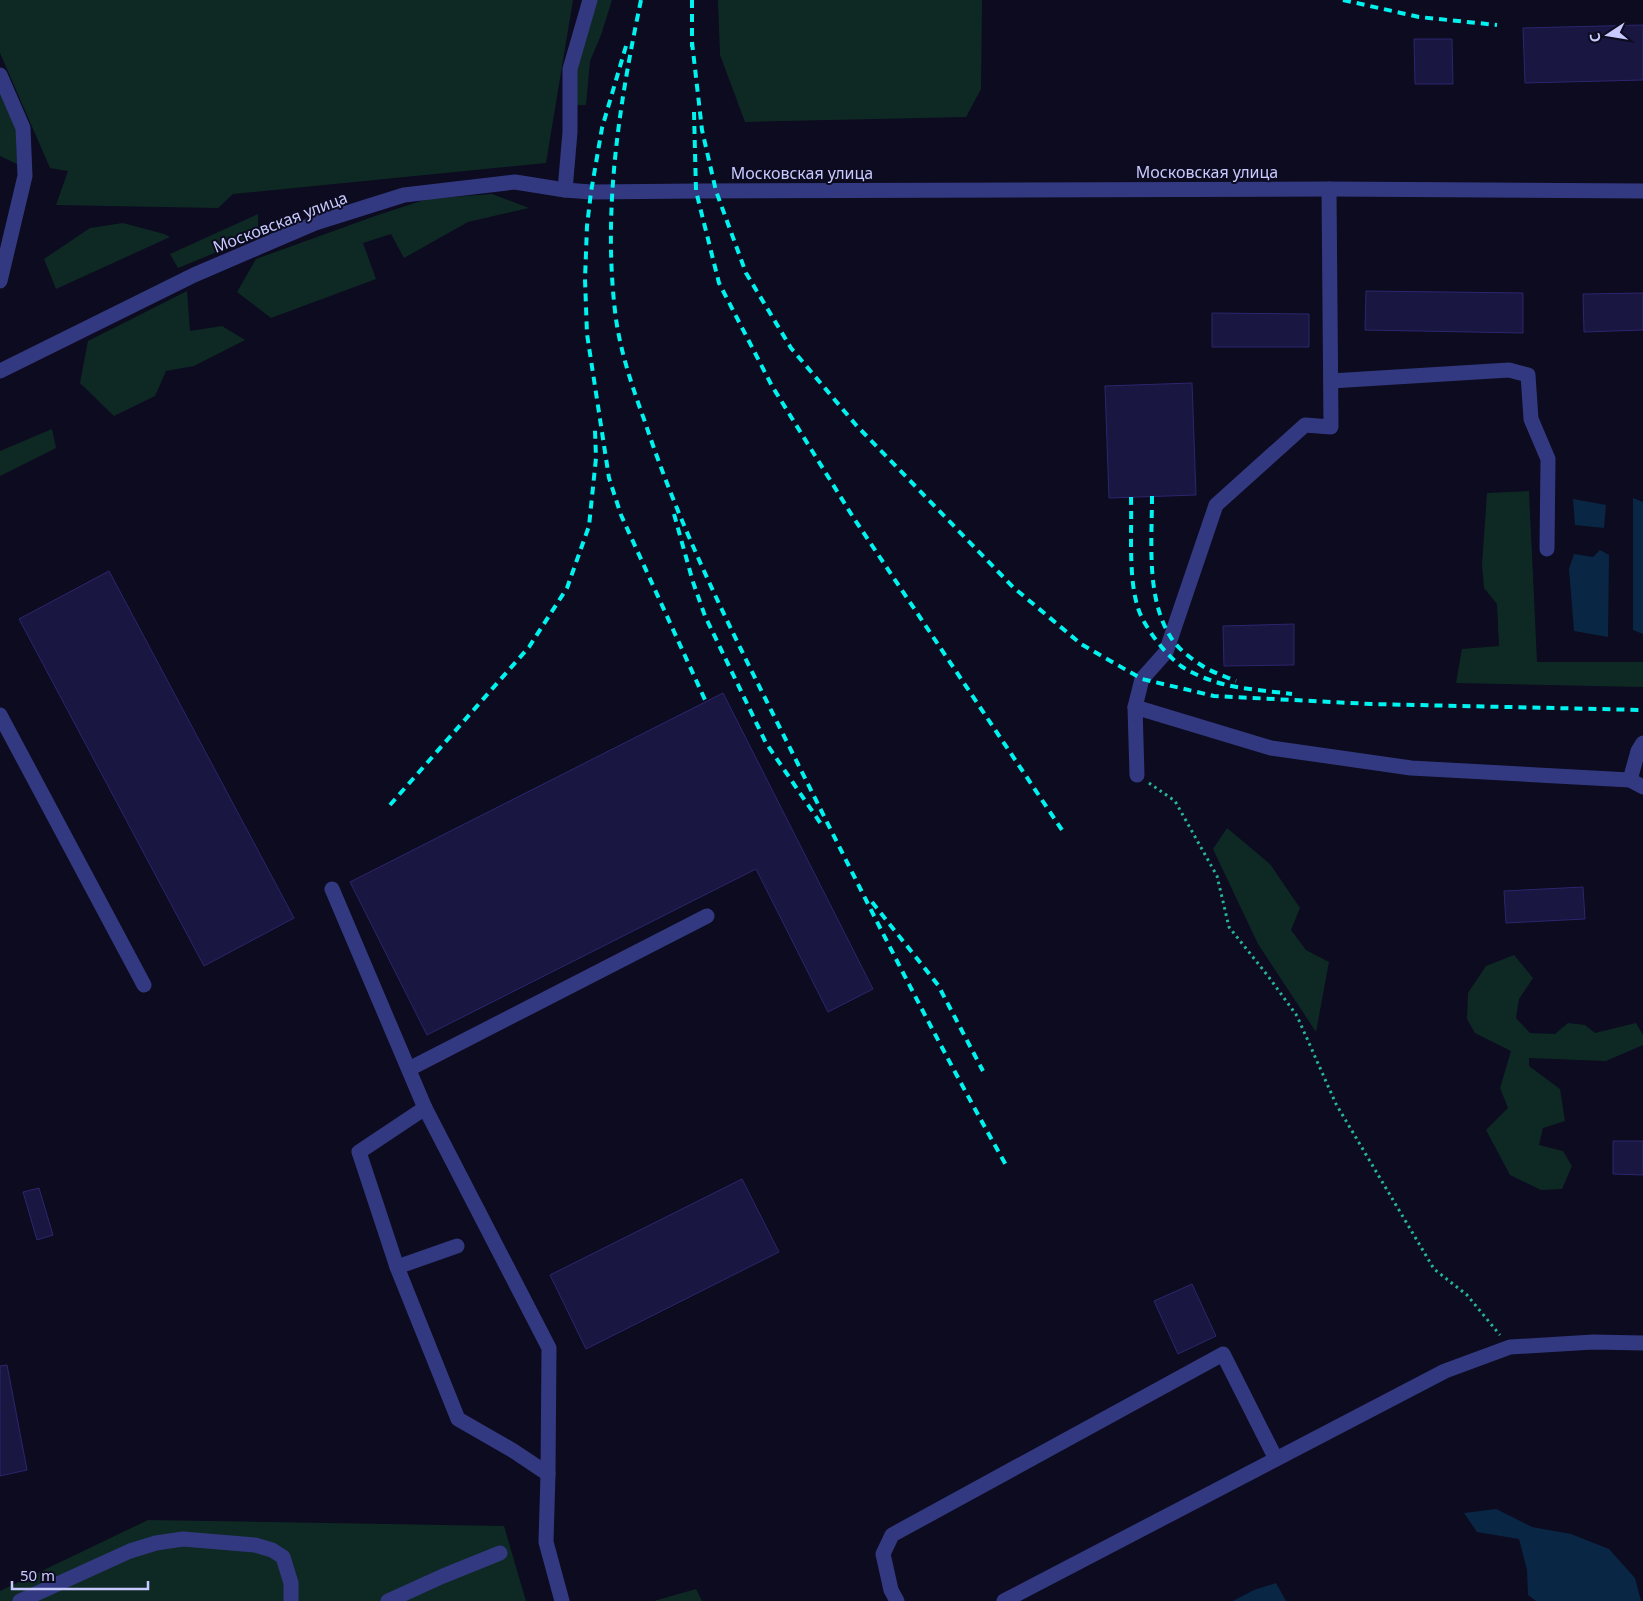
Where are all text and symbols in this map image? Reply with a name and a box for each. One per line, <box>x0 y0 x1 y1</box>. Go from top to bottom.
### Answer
north arrow <box>1583 10 1633 60</box>
text: С <box>1585 31 1605 44</box>
street label: Московская улица <box>1136 161 1278 183</box>
street label: Московская улица <box>731 162 873 184</box>
street label: Московская улица <box>210 186 350 258</box>
scale bar <box>12 1558 149 1590</box>
text: 50 m <box>20 1565 55 1585</box>

